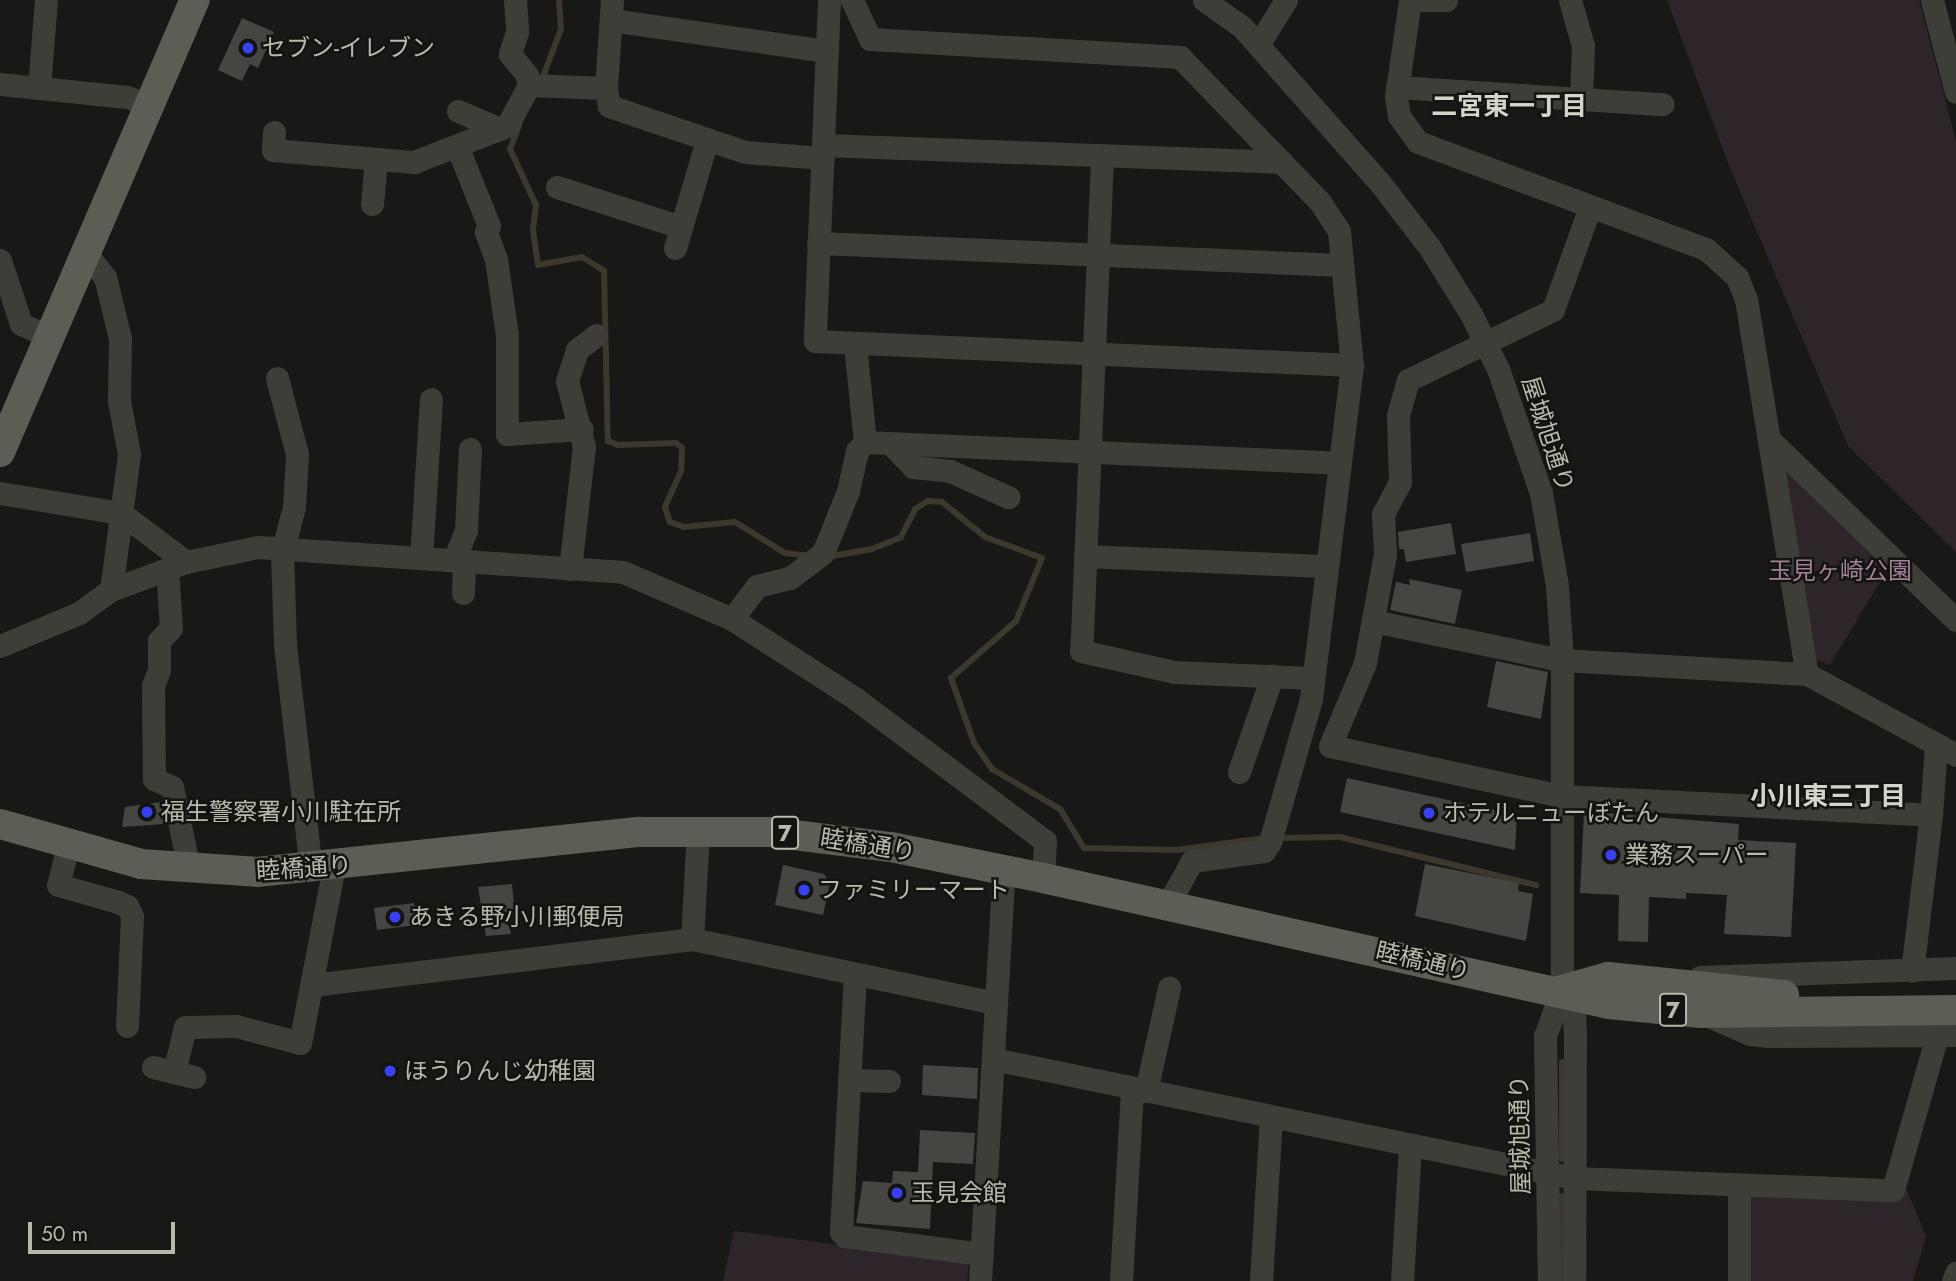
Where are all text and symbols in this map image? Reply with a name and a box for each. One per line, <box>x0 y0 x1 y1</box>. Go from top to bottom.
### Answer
place label: セブン-イレブン <box>262 34 435 62</box>
marker: セブン-イレブン <box>240 40 256 56</box>
district label: 二宮東一丁目 <box>1431 91 1587 123</box>
street label: 屋城旭通り <box>1516 372 1580 496</box>
park label: 玉見ヶ崎公園 <box>1768 557 1912 585</box>
district label: 小川東三丁目 <box>1750 781 1906 813</box>
place label: 福生警察署小川駐在所 <box>161 798 401 826</box>
place label: ホテルニューぼたん <box>1443 799 1659 827</box>
marker: 福生警察署小川駐在所 <box>139 804 155 820</box>
marker: ホテルニューぼたん <box>1421 805 1437 821</box>
road number: 7 <box>771 814 799 852</box>
street label: 睦橋通り <box>818 823 918 867</box>
place label: 業務スーパー <box>1625 841 1769 869</box>
marker: 業務スーパー <box>1603 847 1619 863</box>
street label: 睦橋通り <box>255 850 353 886</box>
place label: ファミリーマート <box>818 876 1010 904</box>
marker: ファミリーマート <box>796 882 812 898</box>
place label: あきる野小川郵便局 <box>409 903 625 931</box>
marker: あきる野小川郵便局 <box>387 909 403 925</box>
street label: 睦橋通り <box>1373 936 1473 986</box>
road number: 7 <box>1659 990 1687 1030</box>
place label: ほうりんじ幼稚園 <box>404 1057 596 1085</box>
marker: ほうりんじ幼稚園 <box>382 1063 398 1079</box>
street label: 屋城旭通り <box>1505 1075 1535 1195</box>
place label: 玉見会館 <box>911 1179 1007 1207</box>
marker: 玉見会館 <box>889 1185 905 1201</box>
scale bar <box>32 1208 178 1252</box>
text: 50 m <box>41 1219 88 1249</box>

